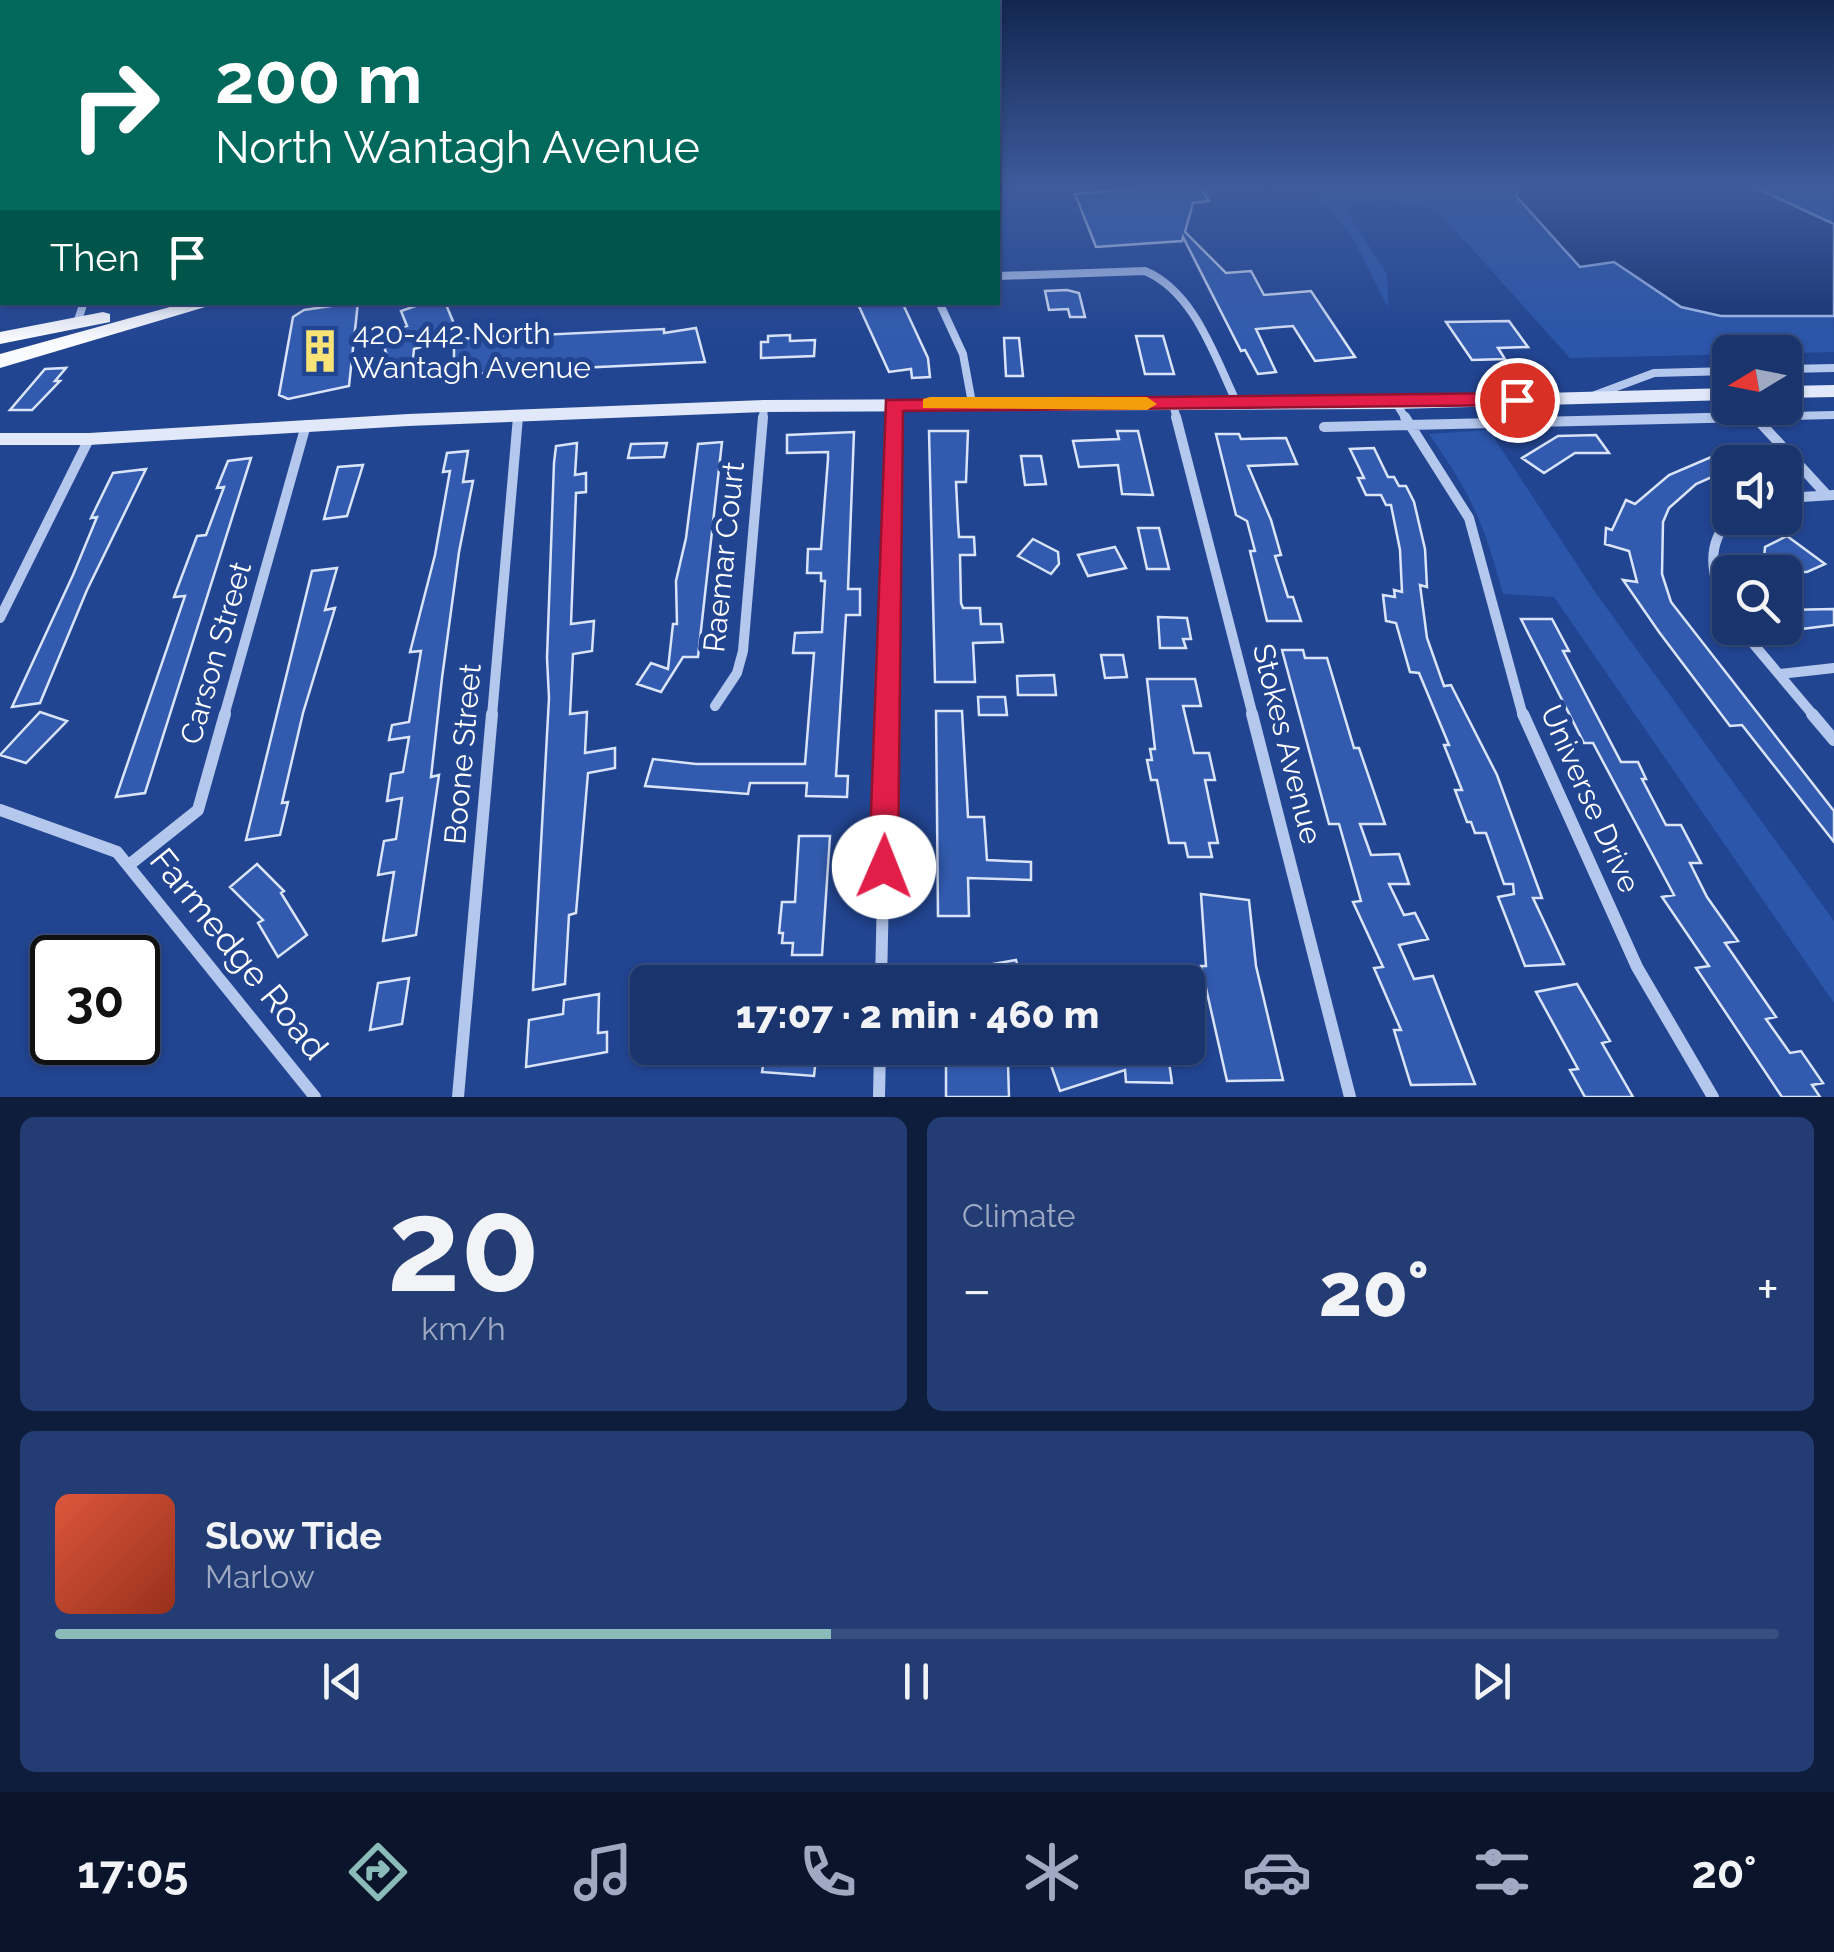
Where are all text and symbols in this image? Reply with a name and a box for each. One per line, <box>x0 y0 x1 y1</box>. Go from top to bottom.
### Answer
text: 200 m <box>215 37 422 119</box>
icon: right <box>50 40 180 170</box>
text: North Wantagh Avenue <box>215 121 700 174</box>
icon: arrive <box>160 230 215 285</box>
text: Then <box>50 235 140 280</box>
place label: 420-442 North Wantagh Avenue <box>353 316 591 385</box>
building icon: 420-442 North Wantagh Avenue <box>296 327 344 375</box>
north arrow <box>1712 335 1802 425</box>
map controls <box>1712 335 1802 645</box>
pin <box>1475 358 1560 443</box>
icon: arrive <box>1490 373 1545 428</box>
button: sound <box>1712 445 1802 535</box>
street label: Raemar Court <box>696 460 751 654</box>
button: search <box>1712 555 1802 645</box>
street label: Carson Street <box>173 558 258 748</box>
street label: Stokes Avenue <box>1246 640 1329 847</box>
street label: Boone Street <box>437 662 488 846</box>
street label: Universe Drive <box>1534 700 1647 898</box>
position arrow <box>832 815 936 919</box>
street label: Farmedge Road <box>142 840 337 1067</box>
speed limit sign: 30 <box>30 935 160 1065</box>
text: 17:07 · 2 min · 460 m <box>736 992 1099 1037</box>
text: 20 <box>387 1169 540 1321</box>
text: Climate <box>962 1197 1076 1234</box>
text: 20° <box>1319 1245 1429 1334</box>
text: − <box>962 1257 992 1322</box>
text: + <box>1756 1257 1779 1322</box>
text: km/h <box>421 1310 506 1347</box>
text: Slow Tide <box>205 1513 382 1558</box>
text: Marlow <box>205 1558 315 1595</box>
icon: previous <box>315 1654 370 1709</box>
icon: pause <box>889 1654 944 1709</box>
icon: next <box>1464 1654 1519 1709</box>
icon: directions <box>343 1837 413 1907</box>
icon: music <box>568 1837 638 1907</box>
icon: phone <box>793 1837 863 1907</box>
icon: climate <box>1017 1837 1087 1907</box>
icon: car <box>1242 1837 1312 1907</box>
icon: filters <box>1467 1837 1537 1907</box>
text: 17:05 <box>77 1846 189 1899</box>
text: 20° <box>1691 1846 1757 1899</box>

